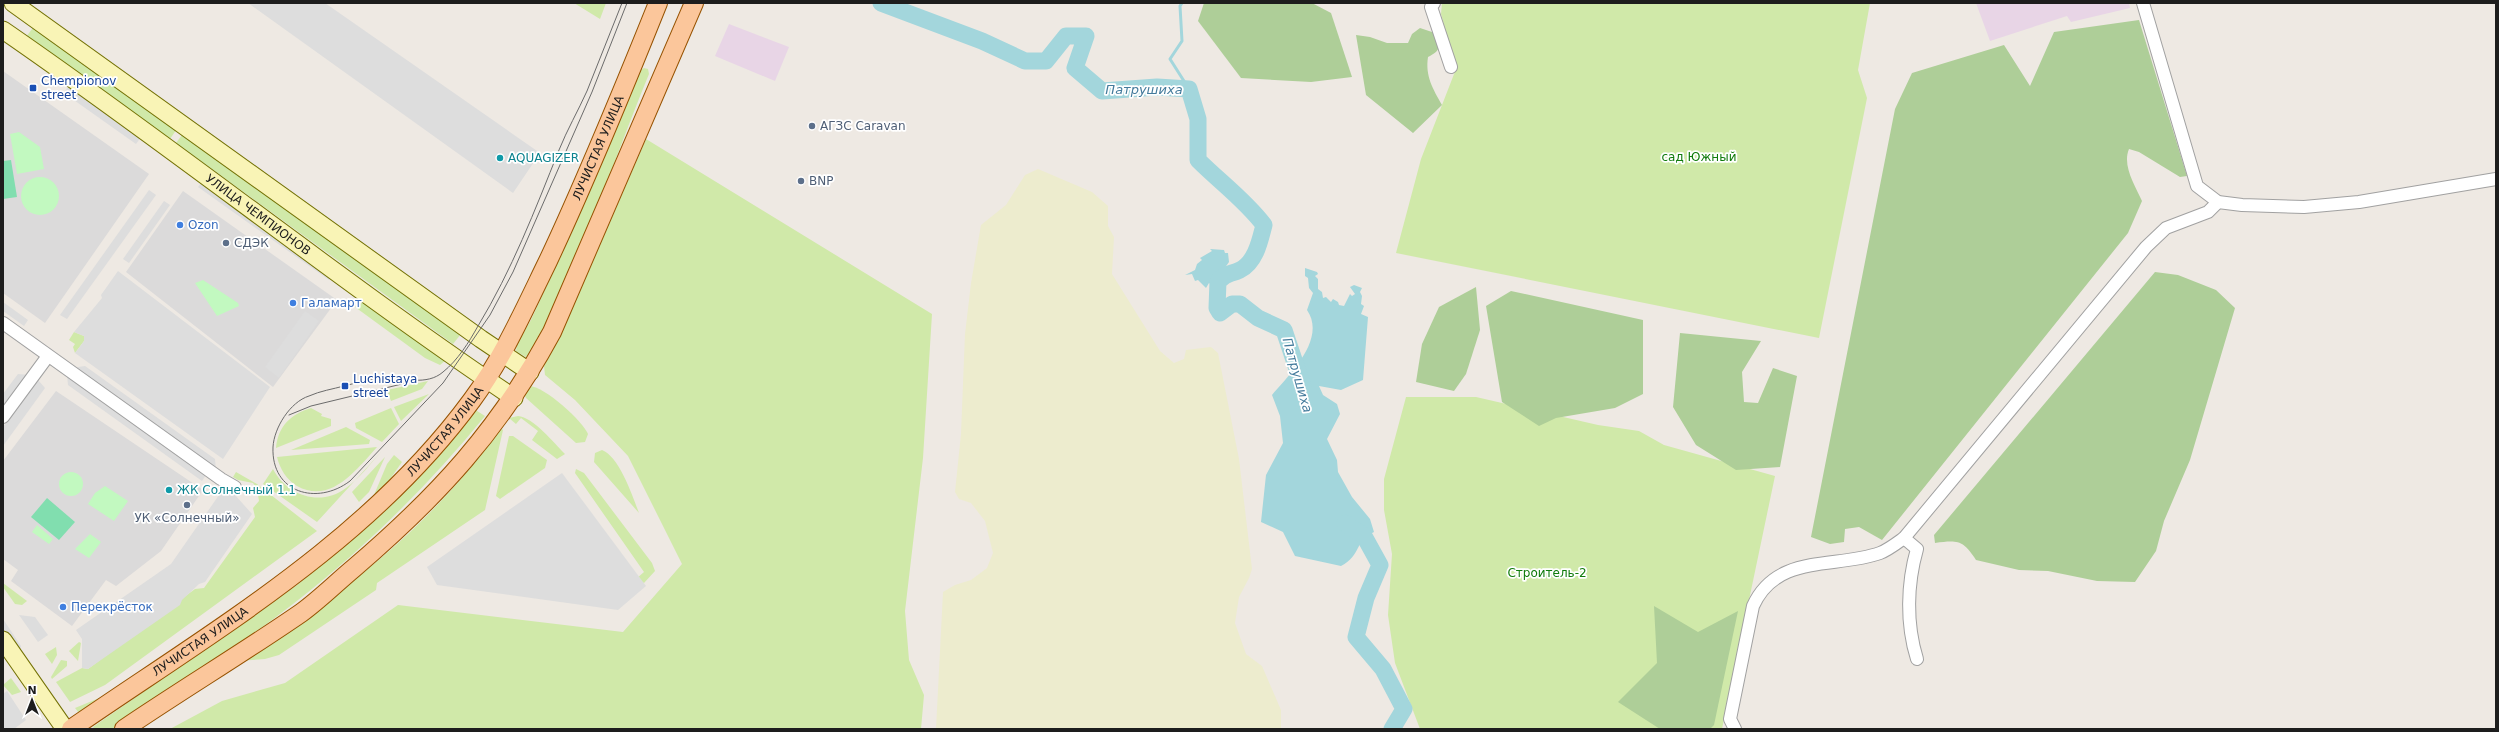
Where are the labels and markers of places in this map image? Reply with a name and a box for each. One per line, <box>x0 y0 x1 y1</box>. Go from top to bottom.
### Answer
place label: Chempionov street <box>41 74 116 102</box>
marker: Chempionov street <box>28 83 38 93</box>
place label: АГЗС Caravan <box>820 119 906 133</box>
marker: АГЗС Caravan <box>807 121 817 131</box>
place label: AQUAGIZER <box>508 151 579 165</box>
marker: AQUAGIZER <box>495 153 505 163</box>
place label: BNP <box>809 174 833 188</box>
marker: BNP <box>796 176 806 186</box>
place label: Ozon <box>188 218 219 232</box>
marker: Ozon <box>175 220 185 230</box>
place label: СДЭК <box>234 236 269 250</box>
marker: СДЭК <box>221 238 231 248</box>
place label: Галамарт <box>301 296 362 310</box>
marker: Галамарт <box>288 298 298 308</box>
place label: Luchistaya street <box>353 372 417 400</box>
marker: Luchistaya street <box>340 381 350 391</box>
place label: ЖК Солнечный 1.1 <box>177 483 296 497</box>
marker: ЖК Солнечный 1.1 <box>164 485 174 495</box>
marker: УК «Солнечный» <box>182 500 192 510</box>
place label: УК «Солнечный» <box>134 511 240 525</box>
place label: Перекрёсток <box>71 600 153 614</box>
marker: Перекрёсток <box>58 602 68 612</box>

